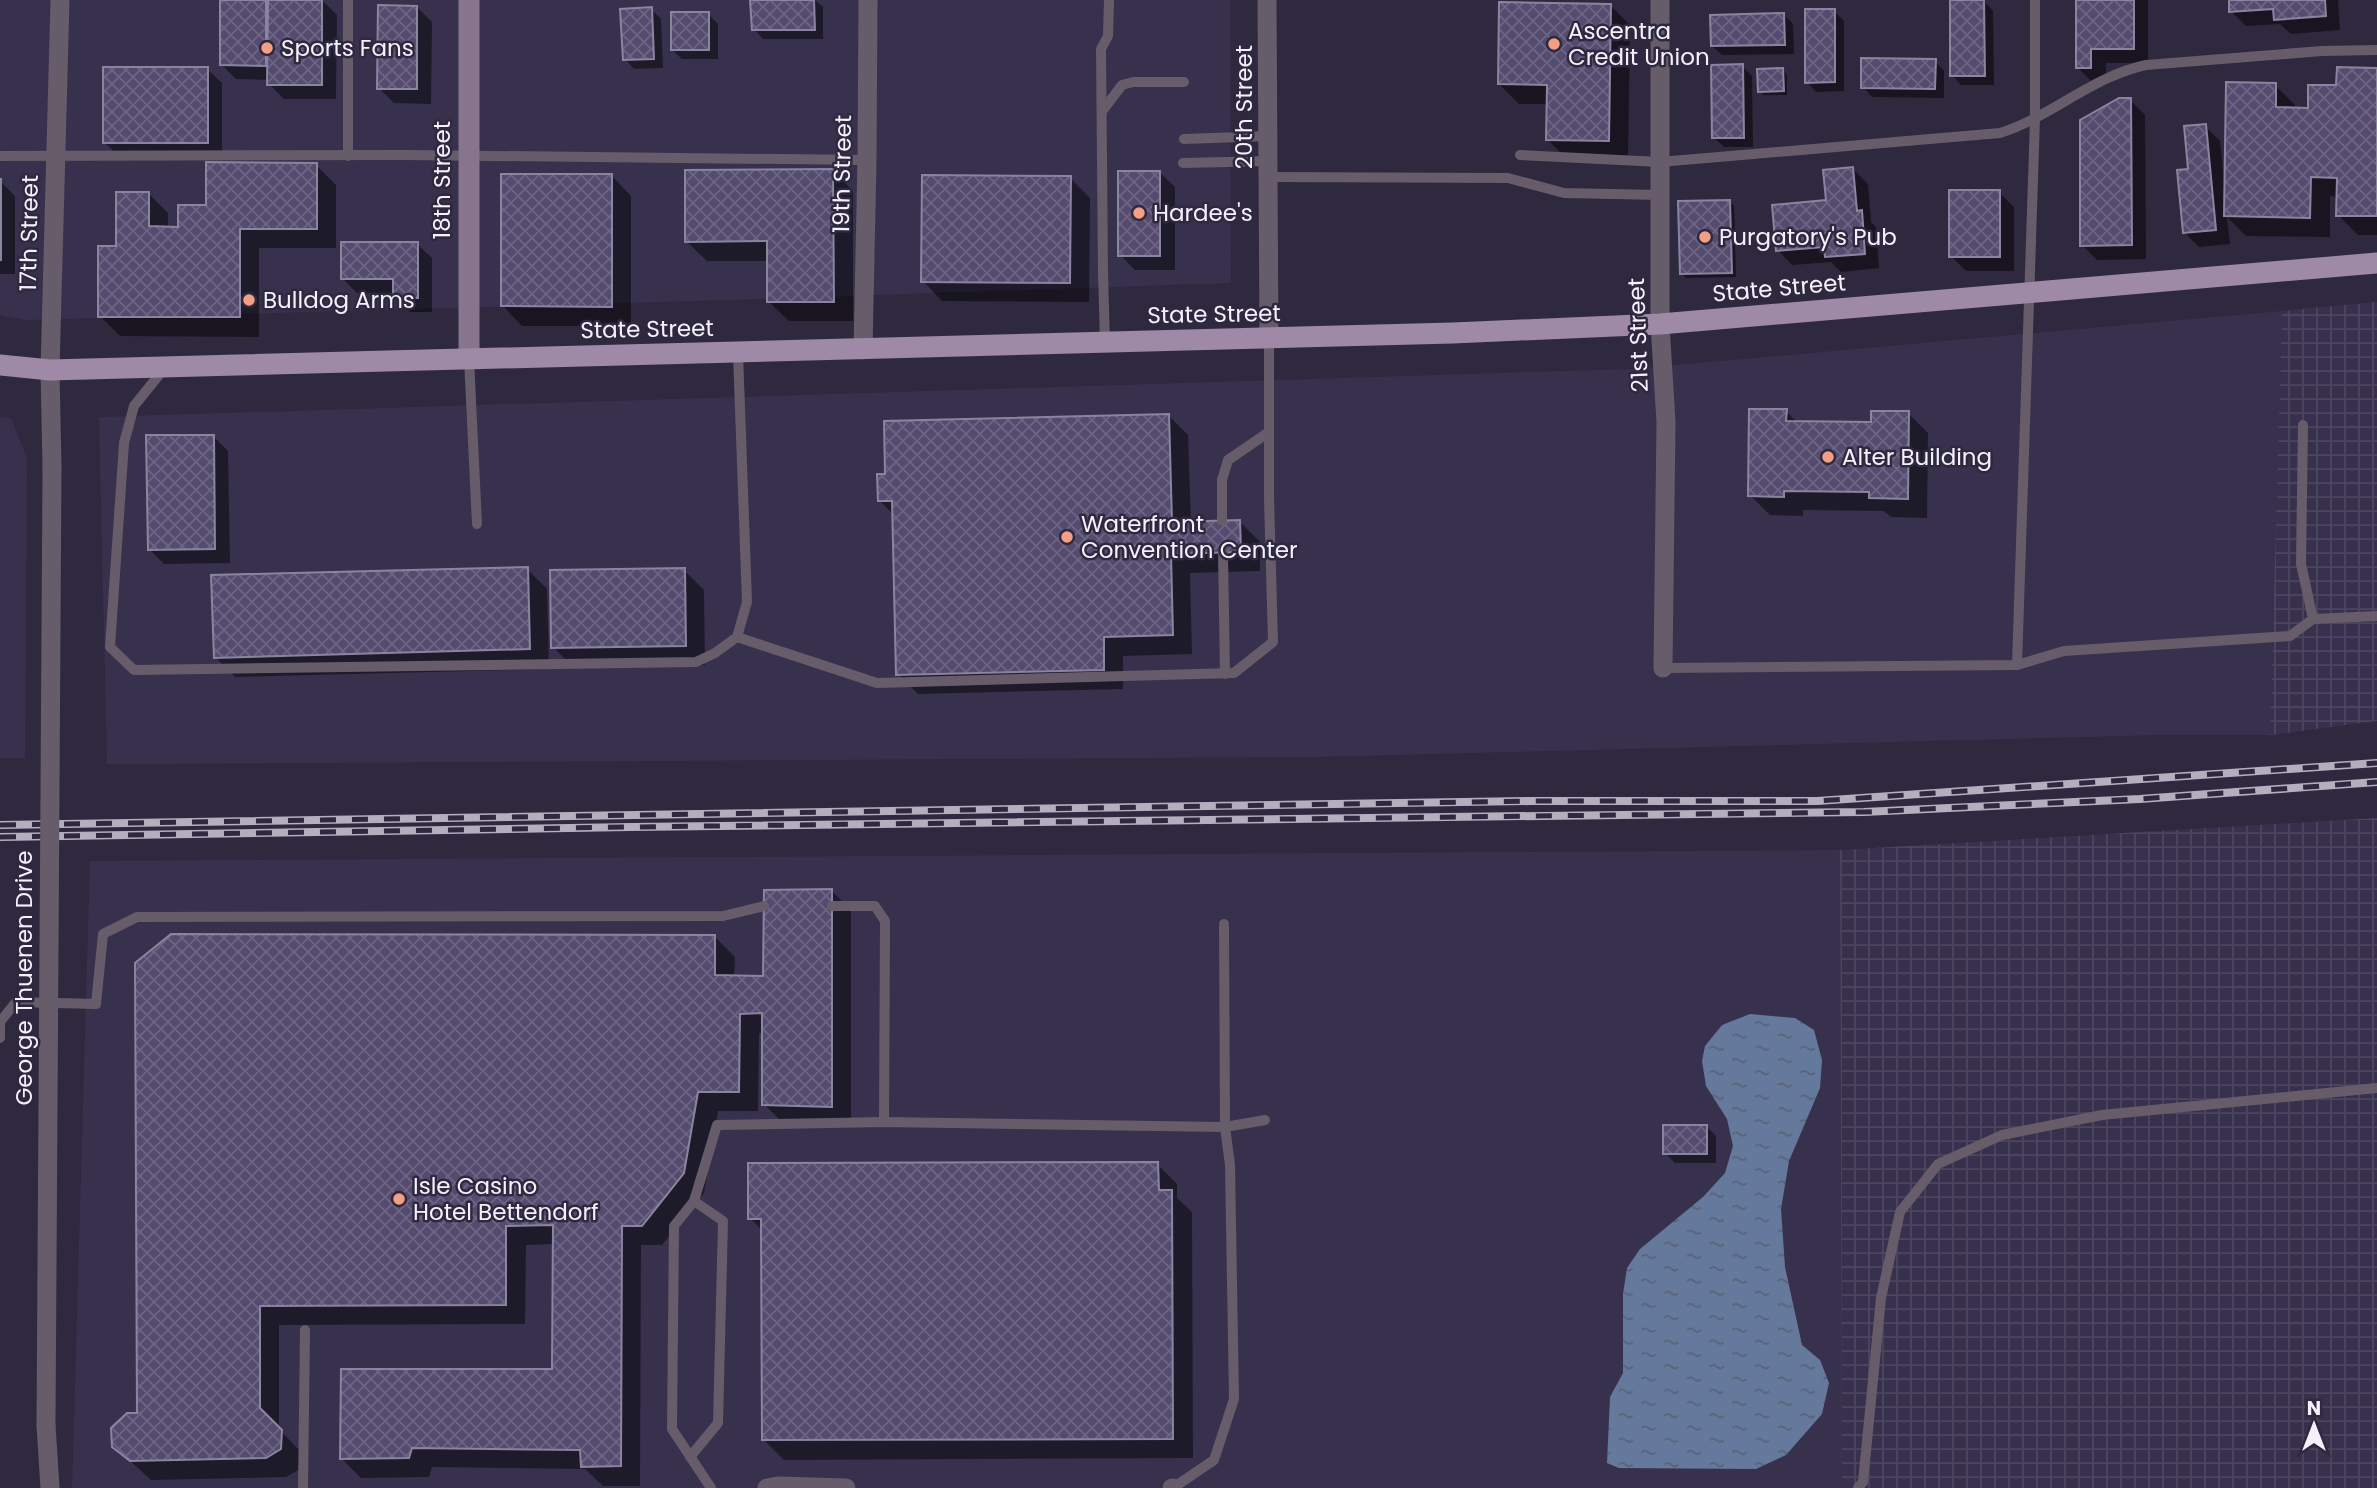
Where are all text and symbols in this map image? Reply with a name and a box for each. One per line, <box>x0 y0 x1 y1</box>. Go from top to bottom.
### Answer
place label: Ascentra Credit Union <box>1568 15 1710 73</box>
place label: Sports Fans <box>281 32 414 64</box>
marker: Ascentra Credit Union <box>1546 36 1562 52</box>
marker: Sports Fans <box>259 40 275 56</box>
street label: 20th Street <box>1228 45 1260 169</box>
street label: 19th Street <box>825 115 859 233</box>
street label: 18th Street <box>426 121 458 239</box>
street label: 17th Street <box>12 174 46 292</box>
place label: Hardee's <box>1153 197 1253 229</box>
marker: Hardee's <box>1131 205 1147 221</box>
place label: Purgatory's Pub <box>1719 221 1897 253</box>
marker: Purgatory's Pub <box>1697 229 1713 245</box>
street label: State Street <box>1711 266 1847 310</box>
street label: 21st Street <box>1620 277 1656 393</box>
place label: Bulldog Arms <box>263 284 415 316</box>
marker: Bulldog Arms <box>241 292 257 308</box>
street label: State Street <box>1147 297 1281 331</box>
street label: State Street <box>580 312 714 346</box>
place label: Alter Building <box>1842 441 1992 473</box>
marker: Alter Building <box>1820 449 1836 465</box>
place label: Waterfront Convention Center <box>1081 508 1298 566</box>
marker: Waterfront Convention Center <box>1059 529 1075 545</box>
street label: George Thuenen Drive <box>8 850 40 1106</box>
place label: Isle Casino Hotel Bettendorf <box>413 1170 599 1228</box>
marker: Isle Casino Hotel Bettendorf <box>391 1191 407 1207</box>
north arrow <box>2279 1390 2349 1460</box>
text: N <box>2307 1395 2321 1422</box>

